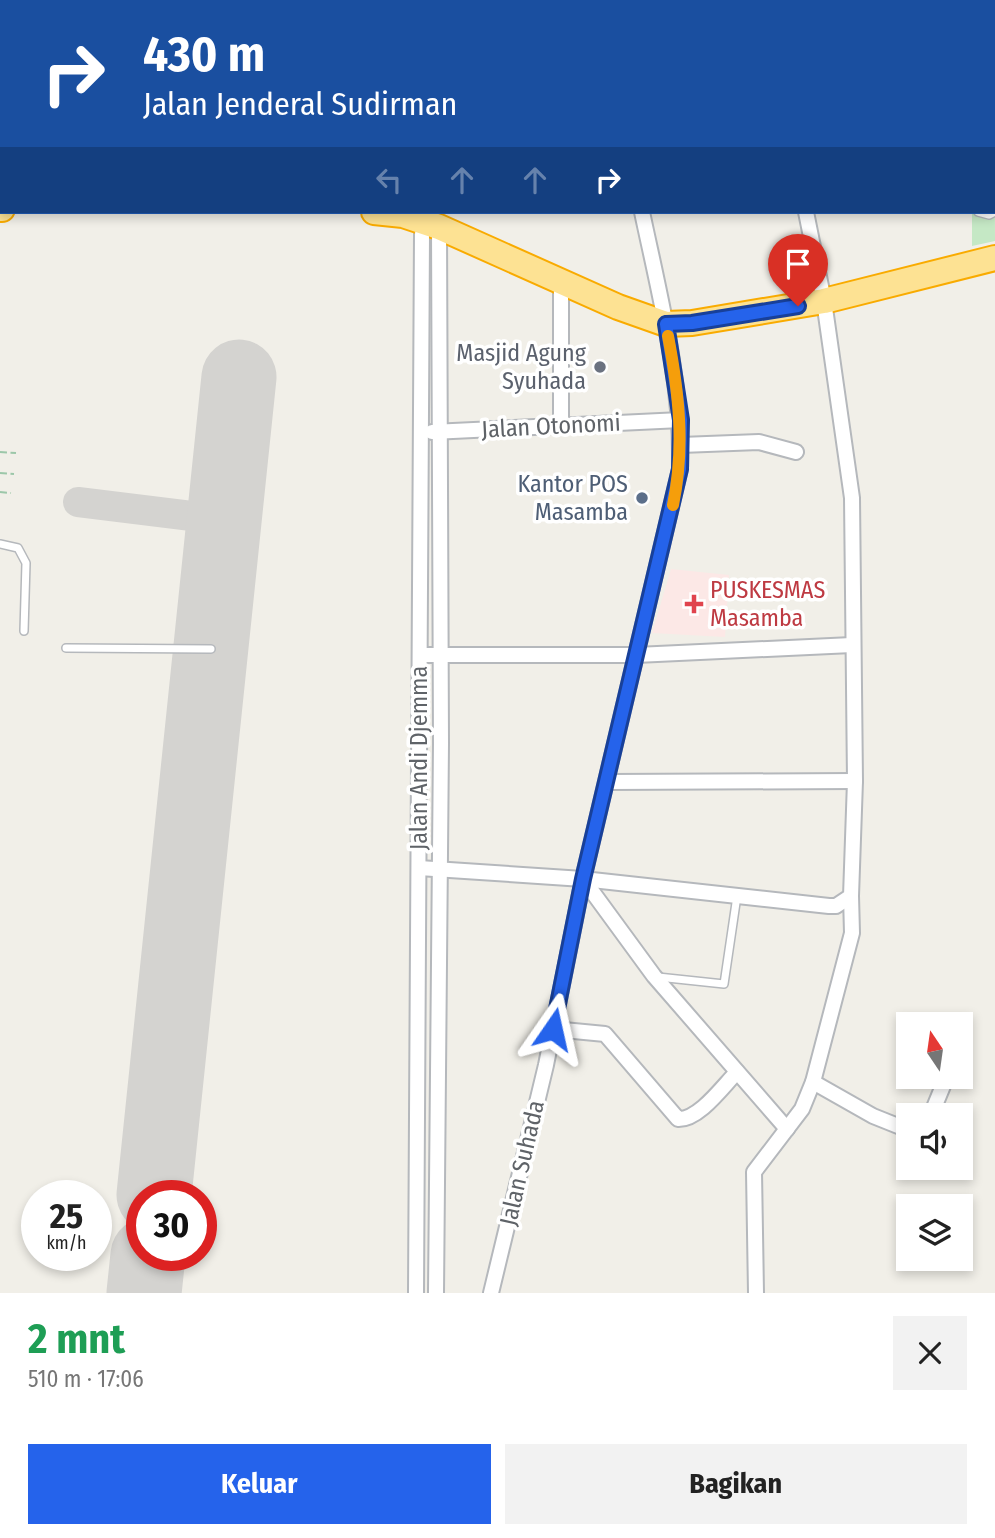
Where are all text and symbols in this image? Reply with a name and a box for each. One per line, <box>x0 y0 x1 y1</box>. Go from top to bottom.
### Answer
text: 430 m <box>143 25 265 84</box>
icon: right <box>28 28 119 119</box>
text: Jalan Jenderal Sudirman <box>143 85 457 123</box>
icon: left <box>370 161 408 199</box>
icon: ahead <box>443 161 481 199</box>
icon: ahead <box>516 161 554 199</box>
icon: right <box>589 161 627 199</box>
pin <box>768 234 828 306</box>
icon: arrive <box>779 245 817 283</box>
place label: Masjid Agung Syuhada <box>456 339 587 395</box>
marker: Masjid Agung Syuhada <box>592 359 608 375</box>
street label: Jalan Otonomi <box>481 408 621 444</box>
place label: Kantor POS Masamba <box>517 470 628 526</box>
marker: Kantor POS Masamba <box>634 490 650 506</box>
place label: PUSKESMAS Masamba <box>710 576 825 632</box>
marker: PUSKESMAS Masamba <box>684 594 704 614</box>
street label: Jalan Andi Djemma <box>405 666 433 850</box>
position arrow <box>516 992 590 1066</box>
north arrow <box>896 1012 973 1088</box>
map controls <box>896 1012 973 1271</box>
street label: Jalan Suhada <box>494 1098 550 1228</box>
button: sound <box>896 1103 973 1180</box>
speed limit sign: 30 <box>126 1180 217 1271</box>
button: layers <box>896 1194 973 1271</box>
text: 25 <box>50 1195 83 1237</box>
text: km/h <box>46 1232 87 1254</box>
text: 2 mnt <box>28 1314 125 1364</box>
button: close <box>893 1316 967 1390</box>
text: 510 m · 17:06 <box>28 1365 144 1393</box>
button: Keluar <box>28 1444 491 1524</box>
button: Bagikan <box>505 1444 967 1524</box>

